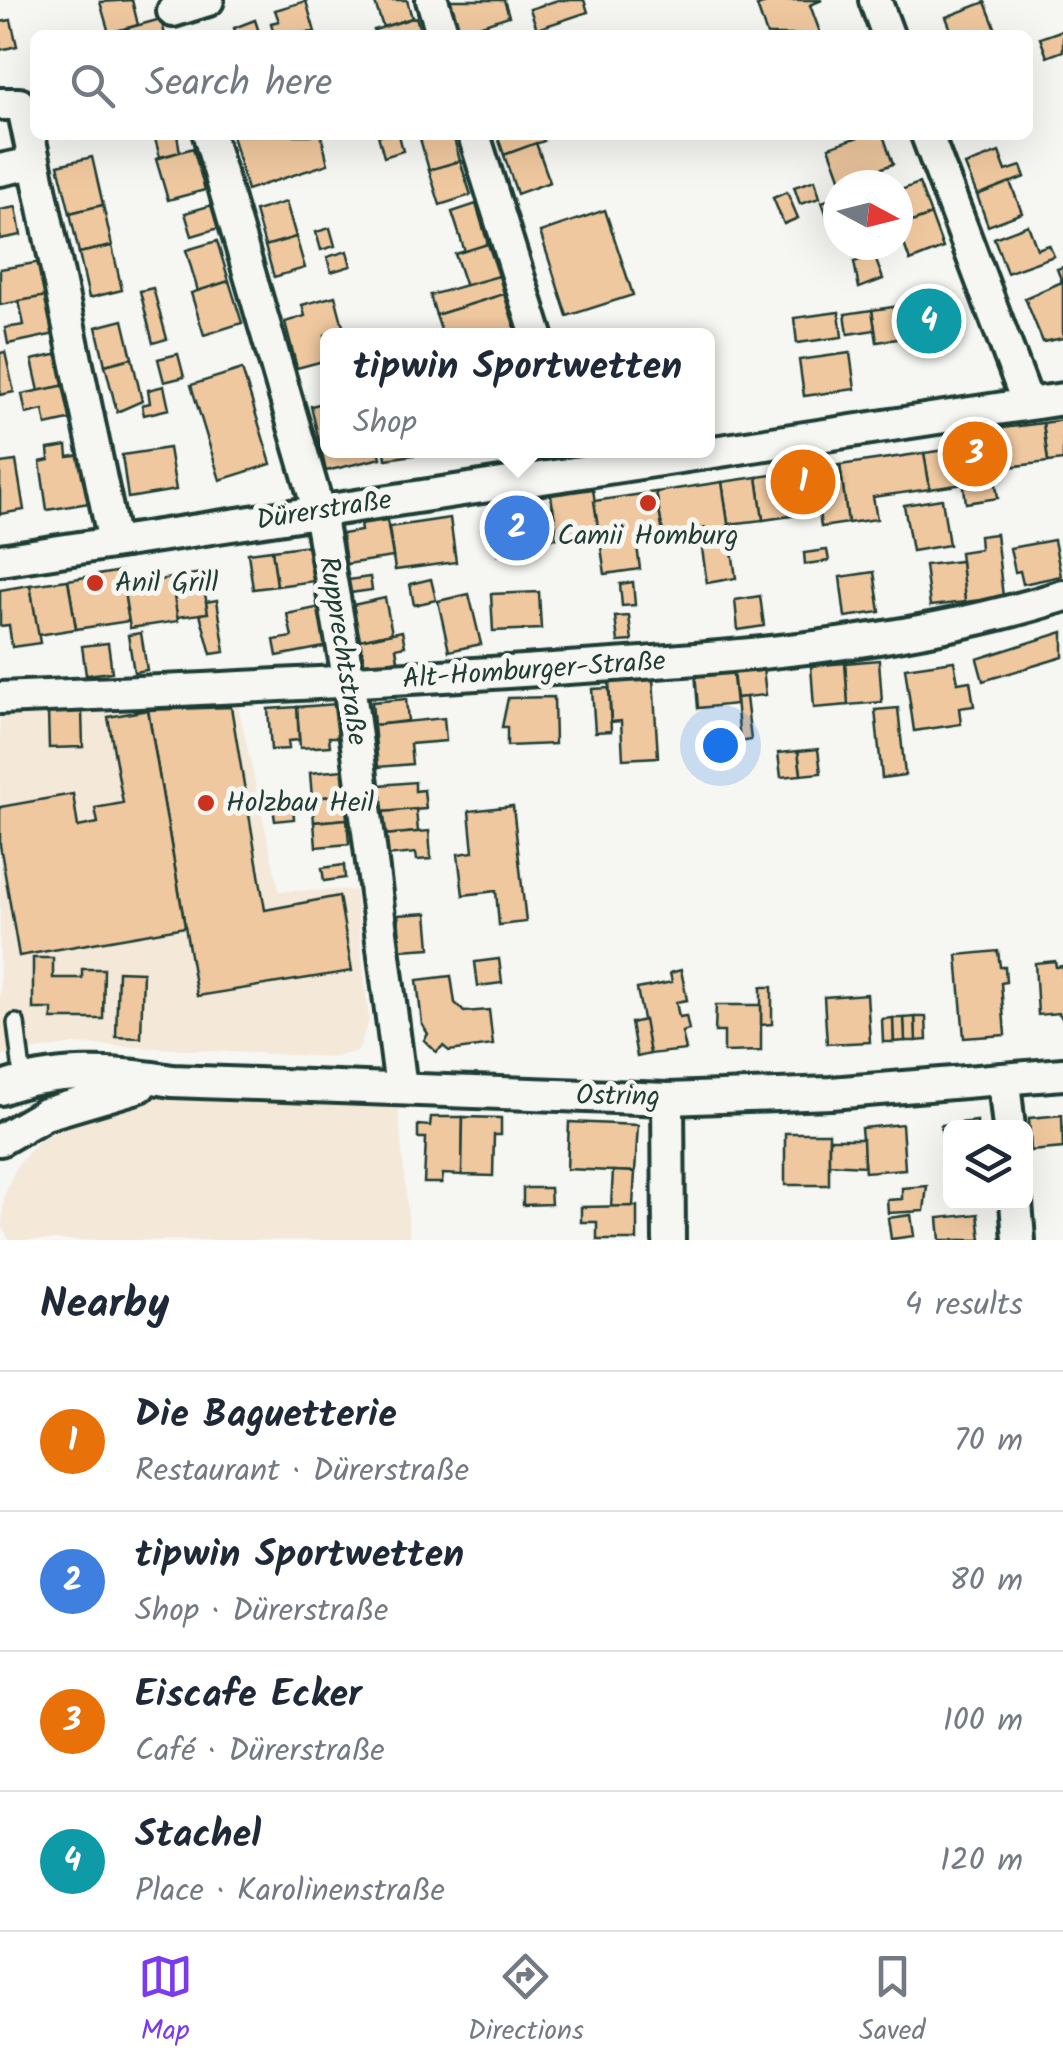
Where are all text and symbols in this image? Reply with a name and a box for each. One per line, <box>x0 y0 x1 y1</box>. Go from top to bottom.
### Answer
search box <box>30 30 1033 140</box>
text: Search here <box>145 55 332 115</box>
icon: search <box>65 58 120 113</box>
north arrow <box>823 170 913 260</box>
pin: 4 <box>896 284 962 358</box>
popup <box>320 328 715 458</box>
text: tipwin Sportwetten <box>353 338 682 398</box>
text: Shop <box>353 398 417 449</box>
pin: 3 <box>942 416 1008 492</box>
pin: 1 <box>770 444 836 520</box>
street label: Dürerstraße <box>253 478 395 544</box>
pin: 2 <box>484 490 550 566</box>
marker: Camii Homburg <box>637 492 659 514</box>
place label: Camii Homburg <box>557 514 739 559</box>
street label: Rupprechtstraße <box>305 553 379 749</box>
place label: Anil Grill <box>115 561 219 606</box>
marker: Anil Grill <box>84 572 106 594</box>
street label: Alt-Homburger-Straße <box>401 639 668 703</box>
your location <box>695 720 746 771</box>
place label: Holzbau Heil <box>226 781 374 826</box>
marker: Holzbau Heil <box>195 792 217 814</box>
street label: Ostring <box>576 1074 660 1120</box>
map controls <box>943 1120 1033 1210</box>
button: layers <box>943 1120 1033 1210</box>
text: Nearby <box>40 1272 169 1339</box>
text: 4 results <box>905 1280 1023 1331</box>
text: Die Baguetterie <box>135 1386 397 1446</box>
text: 1 <box>68 1416 77 1467</box>
text: 70 m <box>954 1416 1023 1467</box>
text: Restaurant · Dürerstraße <box>135 1446 469 1497</box>
text: tipwin Sportwetten <box>135 1526 464 1586</box>
text: 2 <box>63 1556 82 1607</box>
text: 80 m <box>949 1556 1023 1607</box>
text: Shop · Dürerstraße <box>135 1586 388 1637</box>
text: Eiscafe Ecker <box>135 1666 362 1726</box>
text: 3 <box>64 1696 81 1747</box>
text: 100 m <box>943 1696 1023 1747</box>
text: Café · Dürerstraße <box>135 1726 385 1777</box>
text: Stachel <box>135 1806 261 1866</box>
text: 4 <box>64 1836 81 1887</box>
text: 120 m <box>940 1836 1023 1887</box>
text: Place · Karolinenstraße <box>135 1866 445 1917</box>
tab: Map <box>138 1949 193 2054</box>
tab: Directions <box>468 1949 584 2054</box>
tab: Saved <box>859 1949 925 2054</box>

